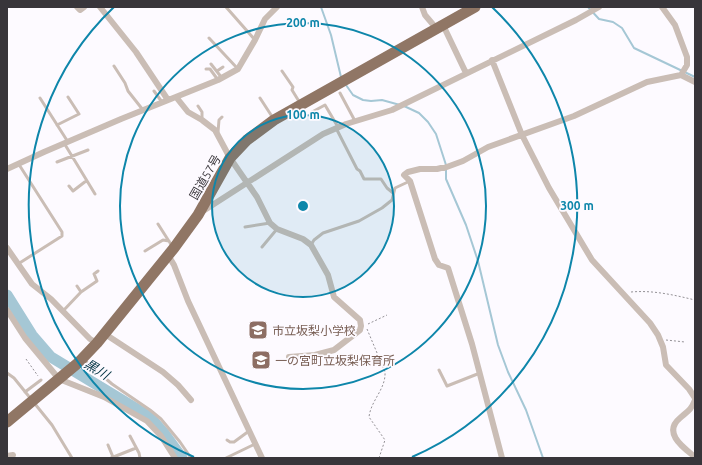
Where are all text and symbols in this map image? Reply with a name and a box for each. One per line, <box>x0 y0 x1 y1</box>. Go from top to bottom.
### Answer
text: 200 m <box>286 16 320 29</box>
text: 100 m <box>286 108 320 121</box>
street label: 国道57号 <box>187 152 223 202</box>
centre of rings <box>296 199 310 213</box>
text: 300 m <box>560 199 594 212</box>
school or university icon: 市立坂梨小学校 <box>247 319 269 341</box>
place label: 市立坂梨小学校 <box>272 324 356 337</box>
school or university icon: 一の宮町立坂梨保育所 <box>250 349 272 371</box>
place label: 一の宮町立坂梨保育所 <box>275 354 395 367</box>
water label: 黒川 <box>82 356 113 383</box>

